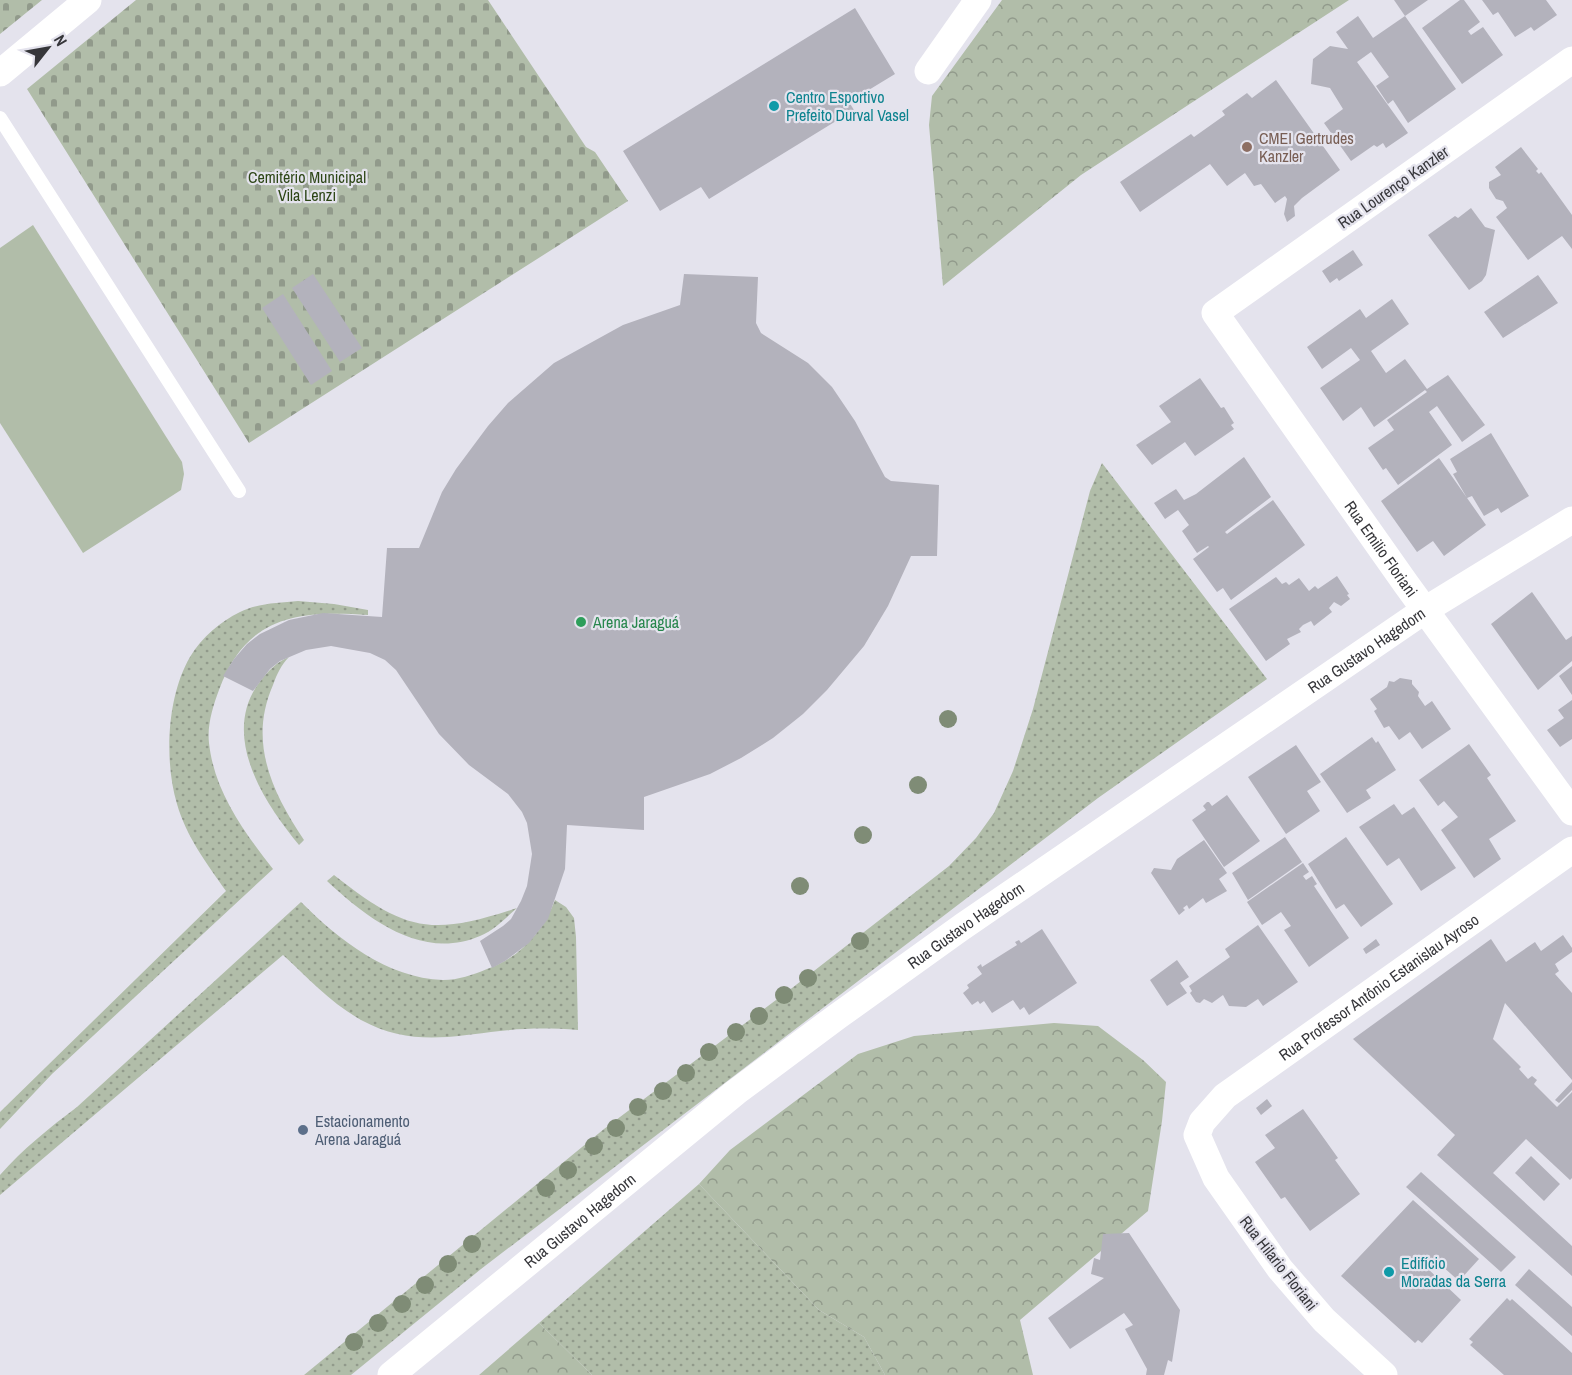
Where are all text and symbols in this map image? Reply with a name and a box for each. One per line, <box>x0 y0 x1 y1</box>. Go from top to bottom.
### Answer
north arrow <box>18 18 78 78</box>
text: N <box>49 31 73 50</box>
place label: Centro Esportivo Prefeito Durval Vasel <box>786 86 909 126</box>
marker: Centro Esportivo Prefeito Durval Vasel <box>767 99 781 113</box>
place label: CMEI Gertrudes Kanzler <box>1259 127 1354 167</box>
marker: CMEI Gertrudes Kanzler <box>1240 140 1254 154</box>
street label: Rua Lourenço Kanzler <box>1333 140 1453 233</box>
park label: Cemitério Municipal Vila Lenzi <box>248 166 366 206</box>
street label: Rua Emilio Floriani <box>1340 496 1423 601</box>
street label: Rua Gustavo Hagedorn <box>1303 602 1429 698</box>
place label: Arena Jaraguá <box>592 611 680 633</box>
marker: Arena Jaraguá <box>574 615 588 629</box>
street label: Rua Gustavo Hagedorn <box>903 877 1028 974</box>
street label: Rua Professor Antônio Estanislau Ayroso <box>1274 909 1483 1066</box>
place label: Estacionamento Arena Jaraguá <box>314 1110 410 1150</box>
marker: Estacionamento Arena Jaraguá <box>296 1123 310 1137</box>
street label: Rua Gustavo Hagedorn <box>519 1168 640 1272</box>
street label: Rua Hilario Floriani <box>1235 1211 1323 1315</box>
place label: Edifício Moradas da Serra <box>1401 1252 1507 1292</box>
marker: Edifício Moradas da Serra <box>1382 1265 1396 1279</box>

